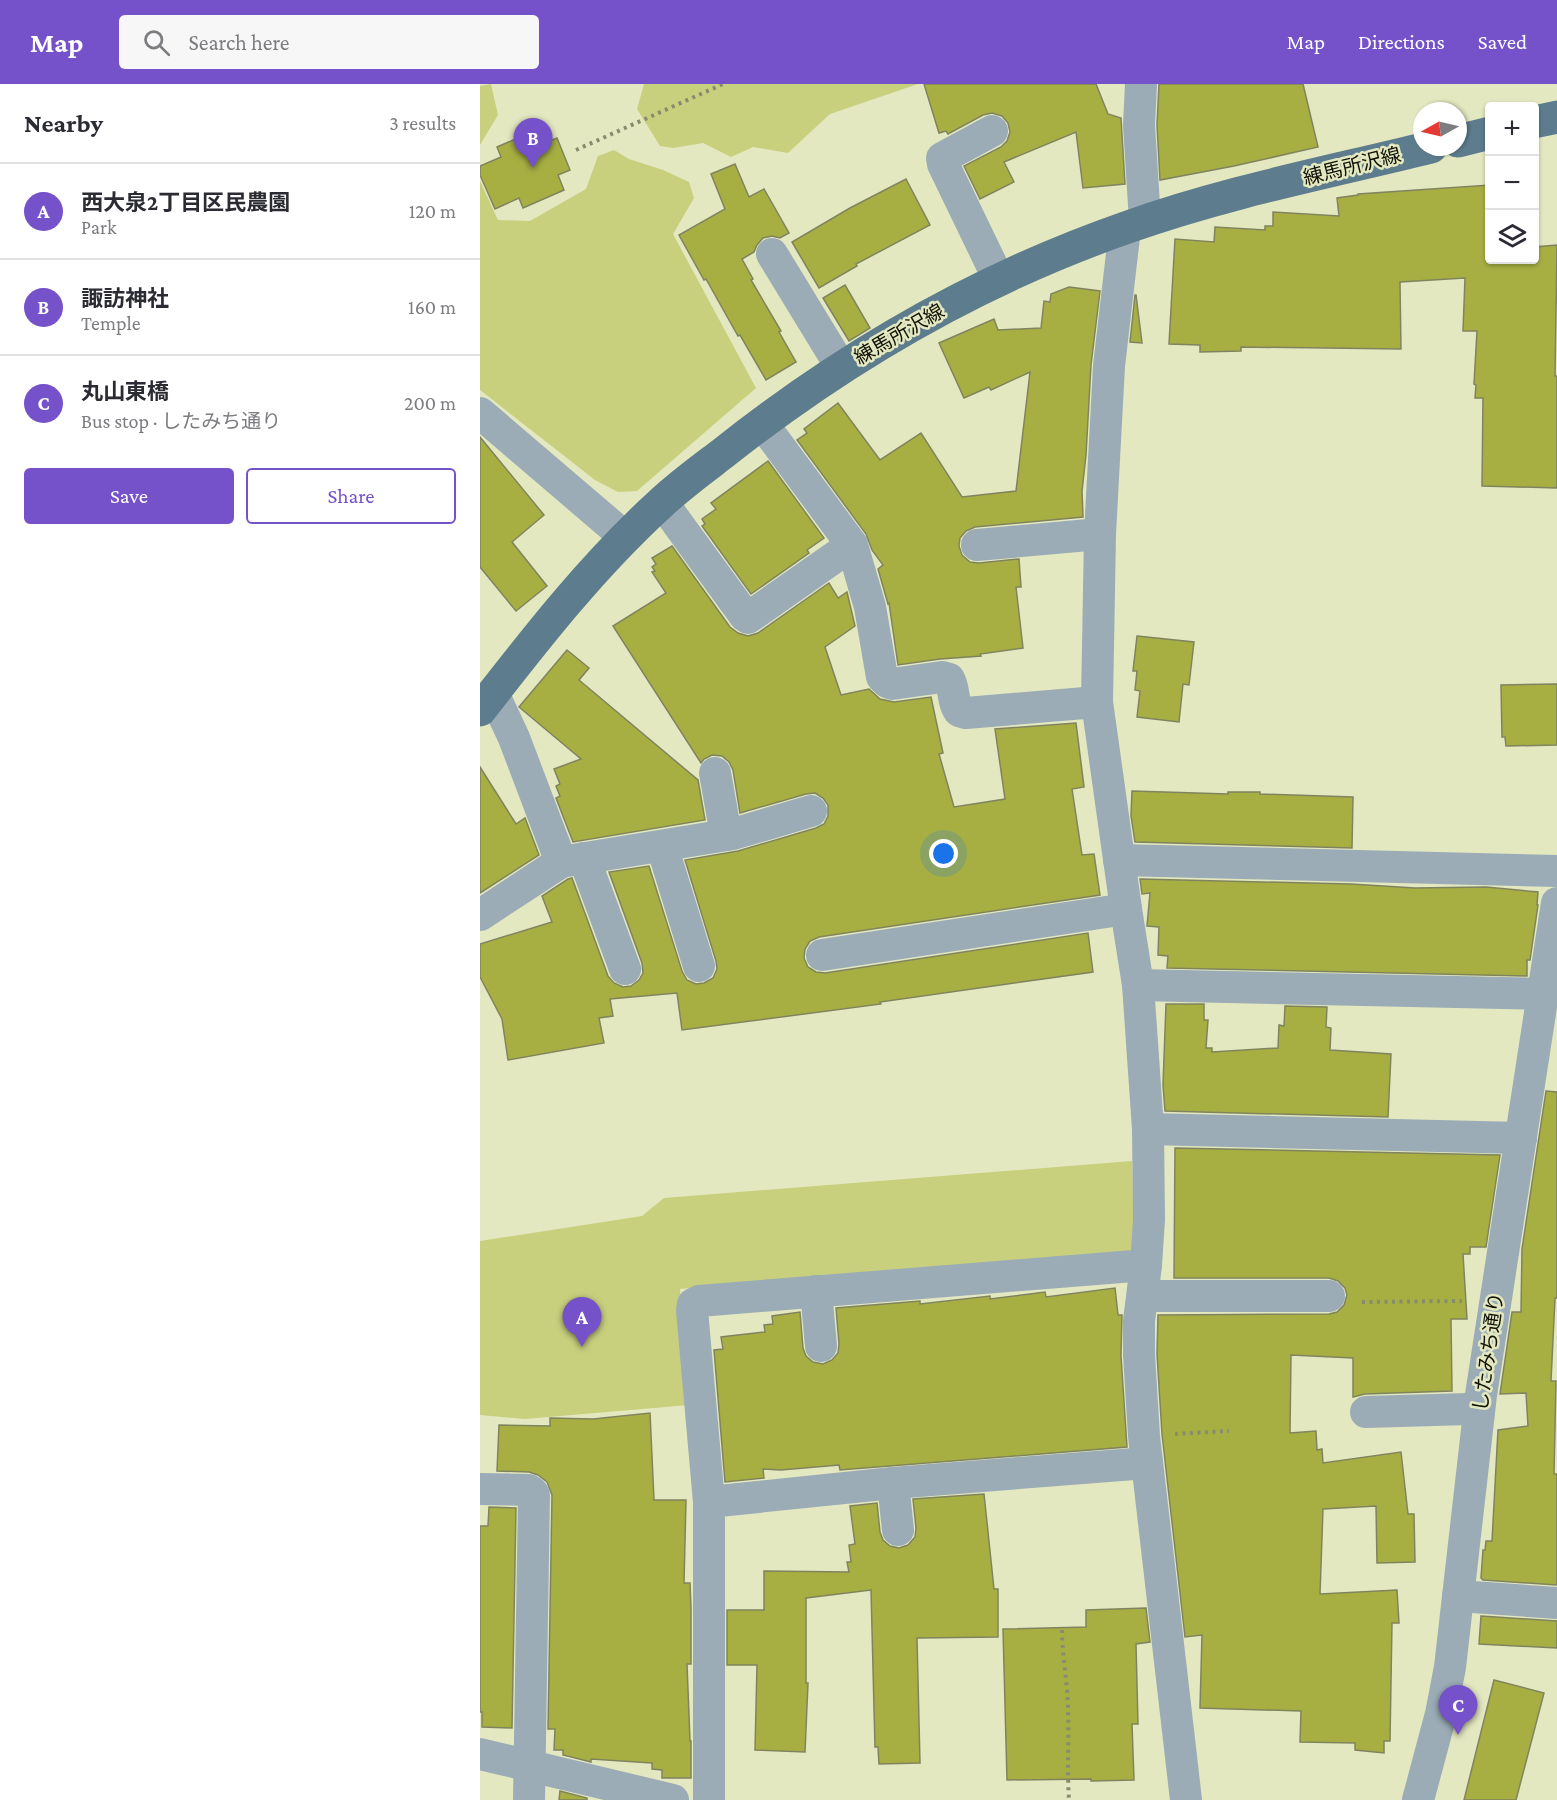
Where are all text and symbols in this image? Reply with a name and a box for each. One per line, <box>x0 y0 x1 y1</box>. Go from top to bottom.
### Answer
search box <box>119 15 539 69</box>
icon: search <box>140 26 173 59</box>
text: Map <box>30 27 83 58</box>
text: Search here <box>188 30 289 55</box>
text: Map <box>1287 30 1325 54</box>
text: Directions <box>1358 30 1445 54</box>
text: Saved <box>1478 30 1527 54</box>
north arrow <box>1413 102 1467 156</box>
map controls <box>1485 102 1539 264</box>
button: + <box>1485 102 1539 156</box>
text: Nearby <box>24 109 103 138</box>
text: 3 results <box>389 112 456 134</box>
pin: B <box>514 118 552 168</box>
street label: 練馬所沢線 <box>1301 143 1403 189</box>
button: − <box>1485 156 1539 210</box>
text: 西大泉2丁目区民農園 <box>81 190 290 215</box>
text: A <box>38 200 49 222</box>
text: 120 m <box>409 200 456 222</box>
button: layers <box>1485 210 1539 264</box>
text: Park <box>81 216 117 238</box>
text: 諏訪神社 <box>81 286 169 311</box>
text: B <box>38 296 49 318</box>
text: 160 m <box>408 296 456 318</box>
street label: 練馬所沢線 <box>850 299 948 369</box>
text: Temple <box>81 312 141 334</box>
text: 丸山東橋 <box>81 379 169 404</box>
text: C <box>37 392 50 414</box>
text: 200 m <box>404 392 456 414</box>
text: Bus stop · したみち通り <box>81 410 281 432</box>
button: Save <box>24 468 234 524</box>
button: Share <box>246 468 456 524</box>
your location <box>929 839 958 868</box>
street label: したみち通り <box>1469 1291 1507 1413</box>
pin: A <box>562 1298 602 1347</box>
pin: C <box>1438 1686 1478 1735</box>

